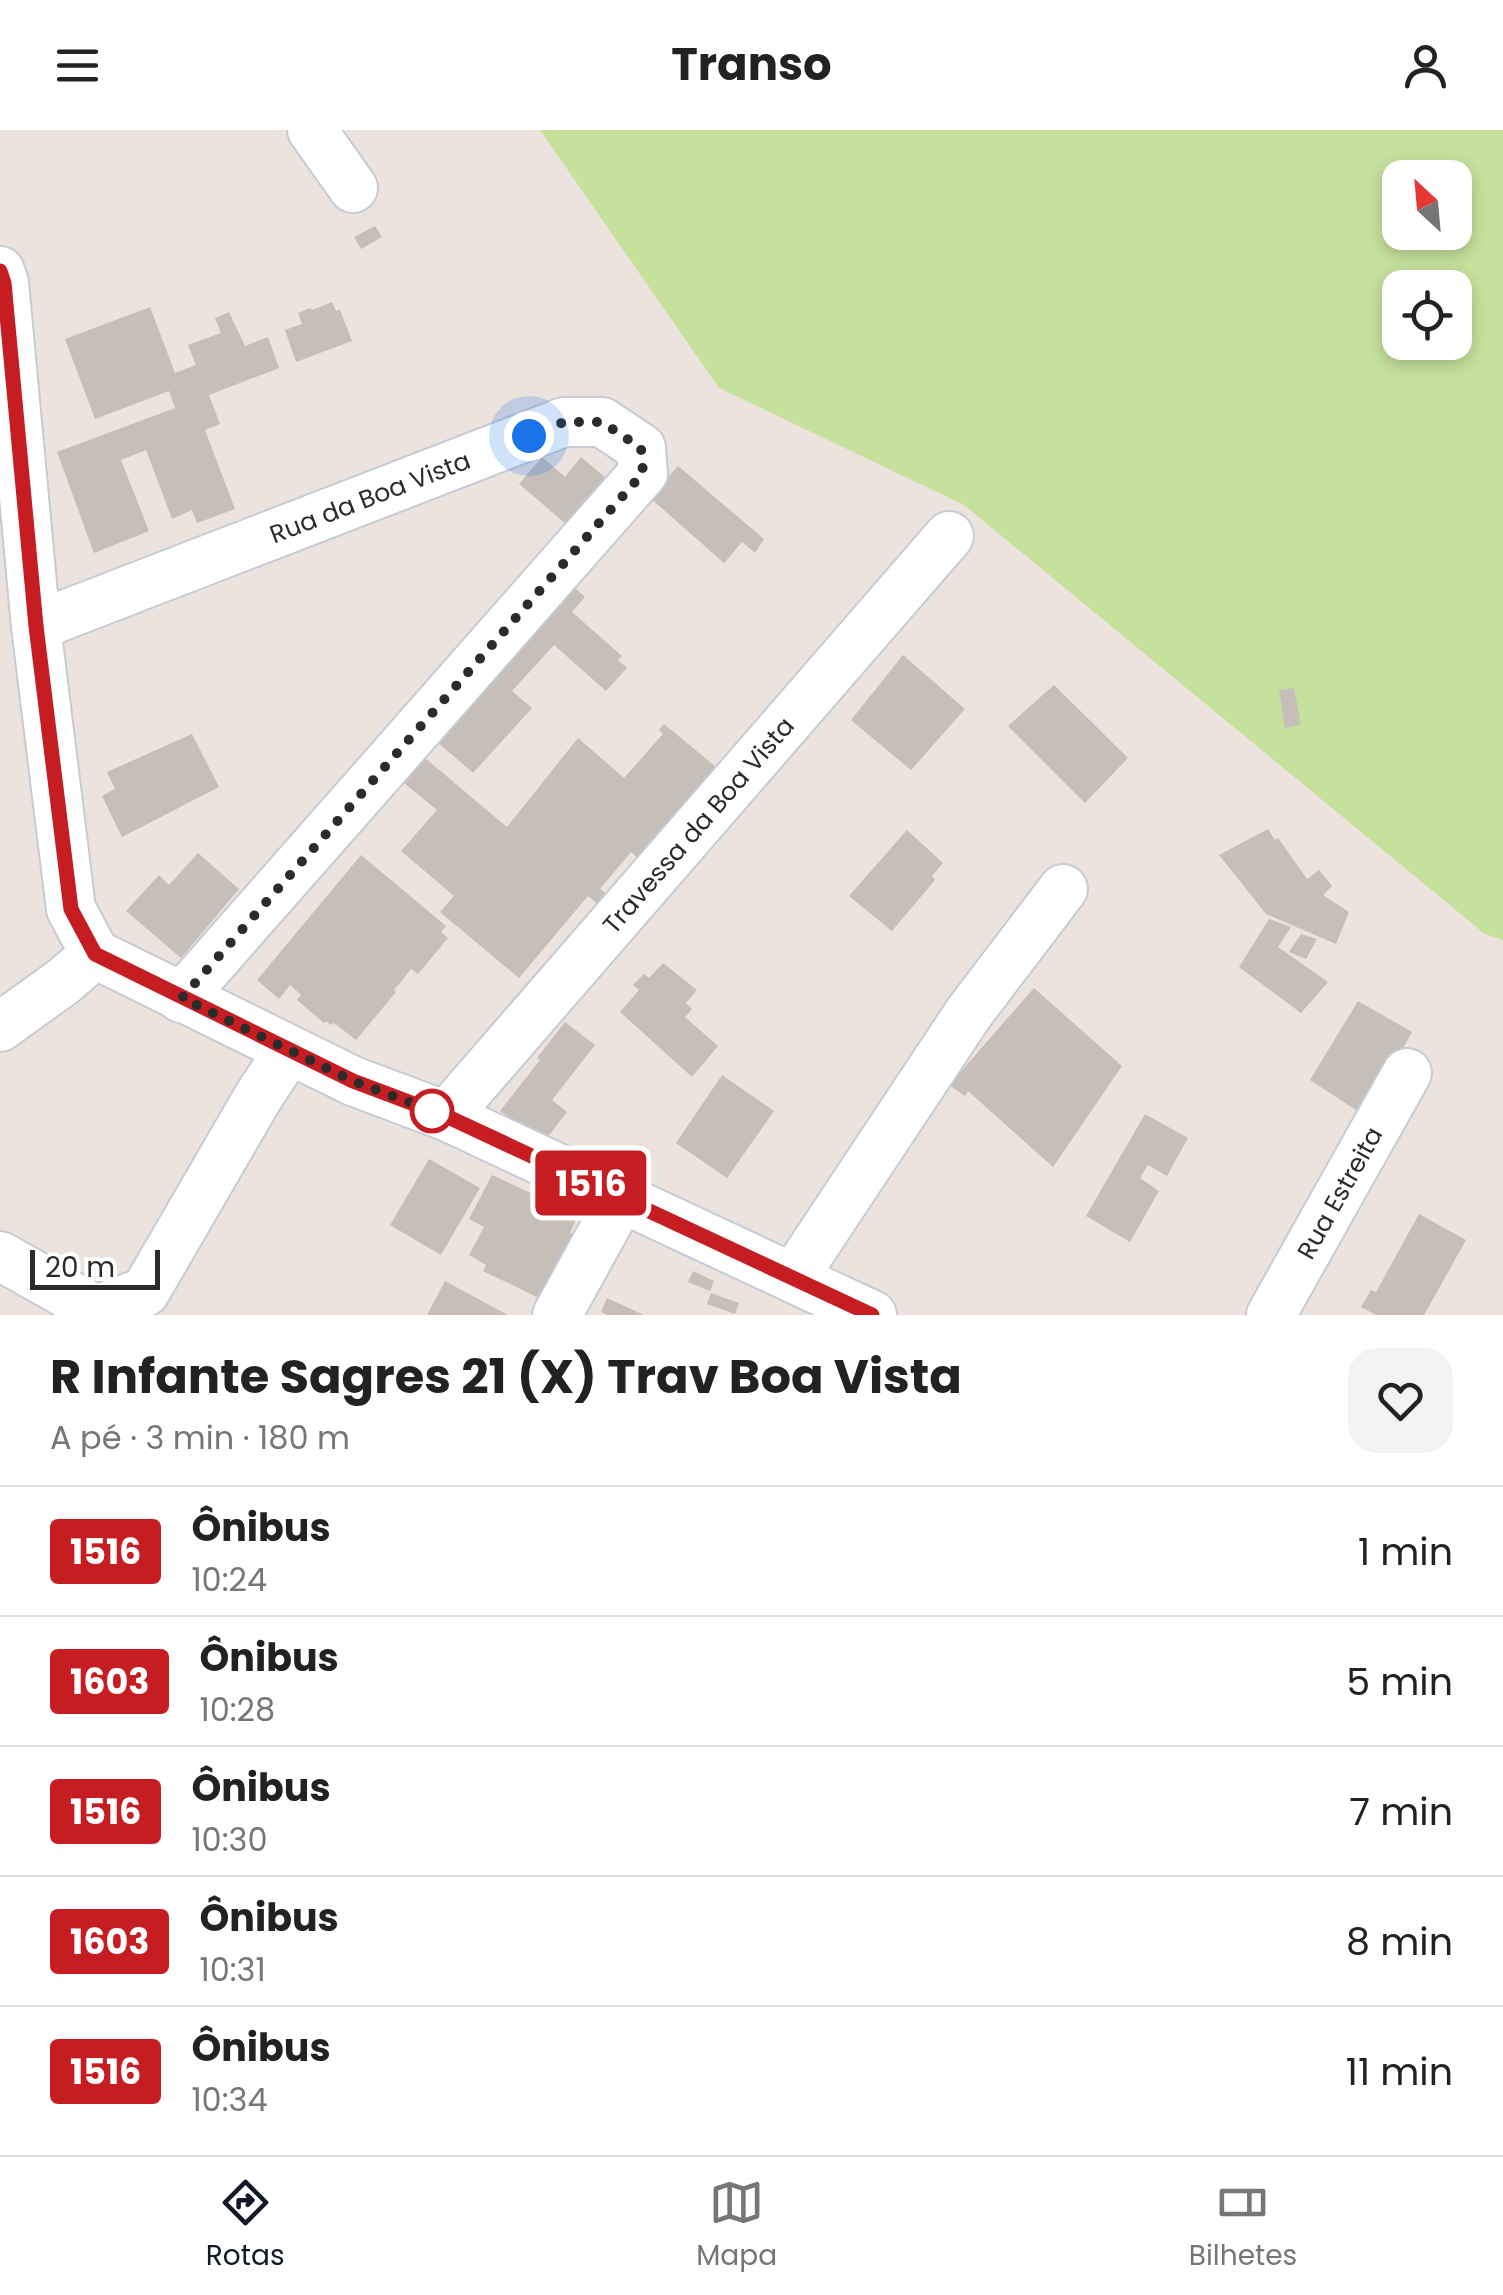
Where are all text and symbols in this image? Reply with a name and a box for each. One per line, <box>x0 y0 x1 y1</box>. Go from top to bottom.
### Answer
text: Transo <box>671 33 832 96</box>
icon: menu <box>50 38 105 93</box>
icon: person <box>1398 38 1453 93</box>
north arrow <box>1382 160 1472 250</box>
map controls <box>1382 160 1472 360</box>
button: locate <box>1382 270 1472 360</box>
your location <box>504 411 554 461</box>
street label: Rua da Boa Vista <box>265 443 475 552</box>
street label: Travessa da Boa Vista <box>595 710 802 941</box>
unlabelled marker <box>411 1090 453 1132</box>
street label: Rua Estreita <box>1289 1121 1391 1266</box>
line badge: 1516 <box>521 1150 661 1216</box>
text: 1516 <box>555 1159 627 1208</box>
scale bar <box>30 1245 160 1290</box>
text: 20 m <box>45 1248 115 1287</box>
text: R Infante Sagres 21 (X) Trav Boa Vista <box>50 1343 962 1410</box>
button: heart <box>1348 1348 1453 1453</box>
text: A pé · 3 min · 180 m <box>50 1415 350 1460</box>
text: Ônibus <box>191 1501 331 1554</box>
text: 1 min <box>1358 1525 1453 1578</box>
text: 1516 <box>70 1527 141 1576</box>
text: 10:24 <box>191 1557 267 1602</box>
text: Ônibus <box>199 1631 339 1684</box>
text: 5 min <box>1346 1655 1453 1708</box>
text: 1603 <box>70 1657 149 1706</box>
text: 10:28 <box>199 1687 275 1732</box>
text: Ônibus <box>191 1761 331 1814</box>
text: 7 min <box>1349 1785 1453 1838</box>
text: 1516 <box>70 1787 141 1836</box>
text: 10:30 <box>191 1817 267 1862</box>
text: Ônibus <box>199 1891 339 1944</box>
text: 8 min <box>1346 1915 1453 1968</box>
text: 1603 <box>70 1917 149 1966</box>
text: 10:31 <box>199 1947 266 1992</box>
text: Ônibus <box>191 2021 331 2074</box>
text: 11 min <box>1346 2045 1453 2098</box>
text: 1516 <box>70 2047 141 2096</box>
text: 10:34 <box>191 2077 268 2122</box>
tab: Rotas <box>206 2175 285 2277</box>
tab: Mapa <box>696 2175 777 2277</box>
tab: Bilhetes <box>1189 2175 1297 2277</box>

